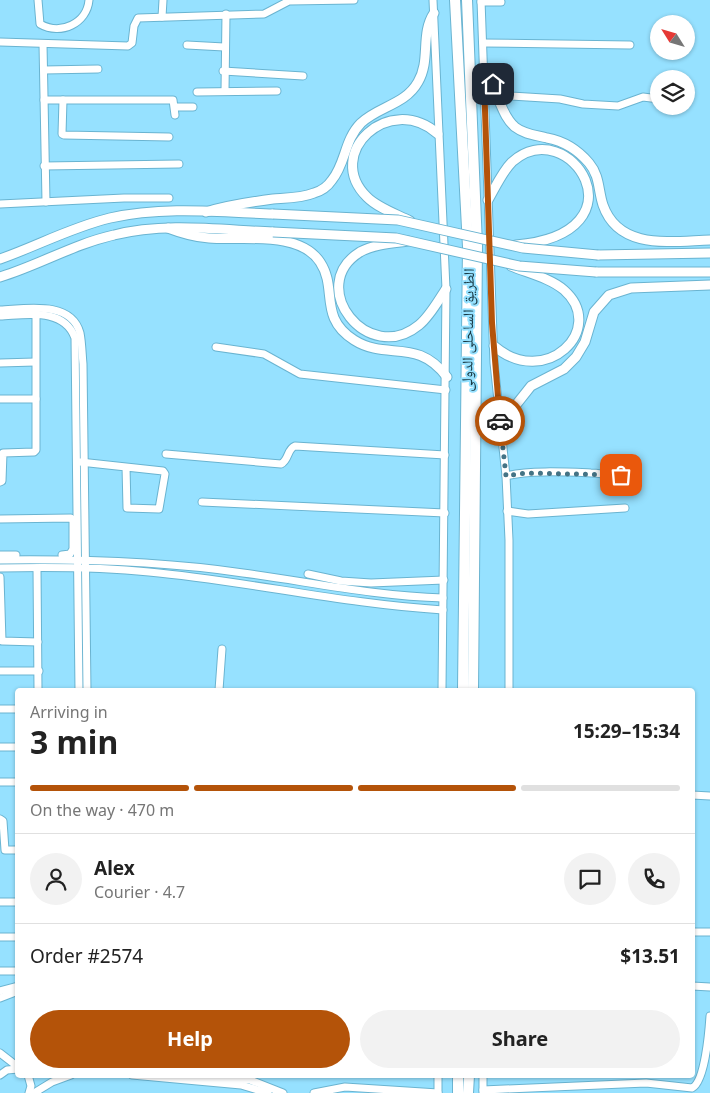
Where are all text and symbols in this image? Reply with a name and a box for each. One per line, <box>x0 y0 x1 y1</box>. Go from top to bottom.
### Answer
north arrow <box>650 15 695 60</box>
map controls <box>650 15 695 115</box>
pin <box>472 63 514 105</box>
icon: home <box>479 70 507 98</box>
button: layers <box>650 70 695 115</box>
street label: الطريق الساحلى الدولى <box>456 268 479 392</box>
courier <box>475 396 525 446</box>
icon: car <box>486 407 514 435</box>
pin <box>600 454 642 496</box>
icon: bag <box>607 461 635 489</box>
text: Arriving in <box>30 701 108 723</box>
text: 15:29–15:34 <box>573 718 680 744</box>
text: 3 min <box>30 720 118 763</box>
text: On the way · 470 m <box>30 799 174 821</box>
button: person <box>30 853 82 905</box>
button: chat <box>564 853 616 905</box>
button: phone <box>628 853 680 905</box>
text: Alex <box>94 855 135 881</box>
text: Courier · 4.7 <box>94 881 185 903</box>
text: Order #2574 <box>30 943 143 969</box>
text: $13.51 <box>620 943 680 969</box>
button: Help <box>30 1010 350 1068</box>
button: Share <box>360 1010 680 1068</box>

